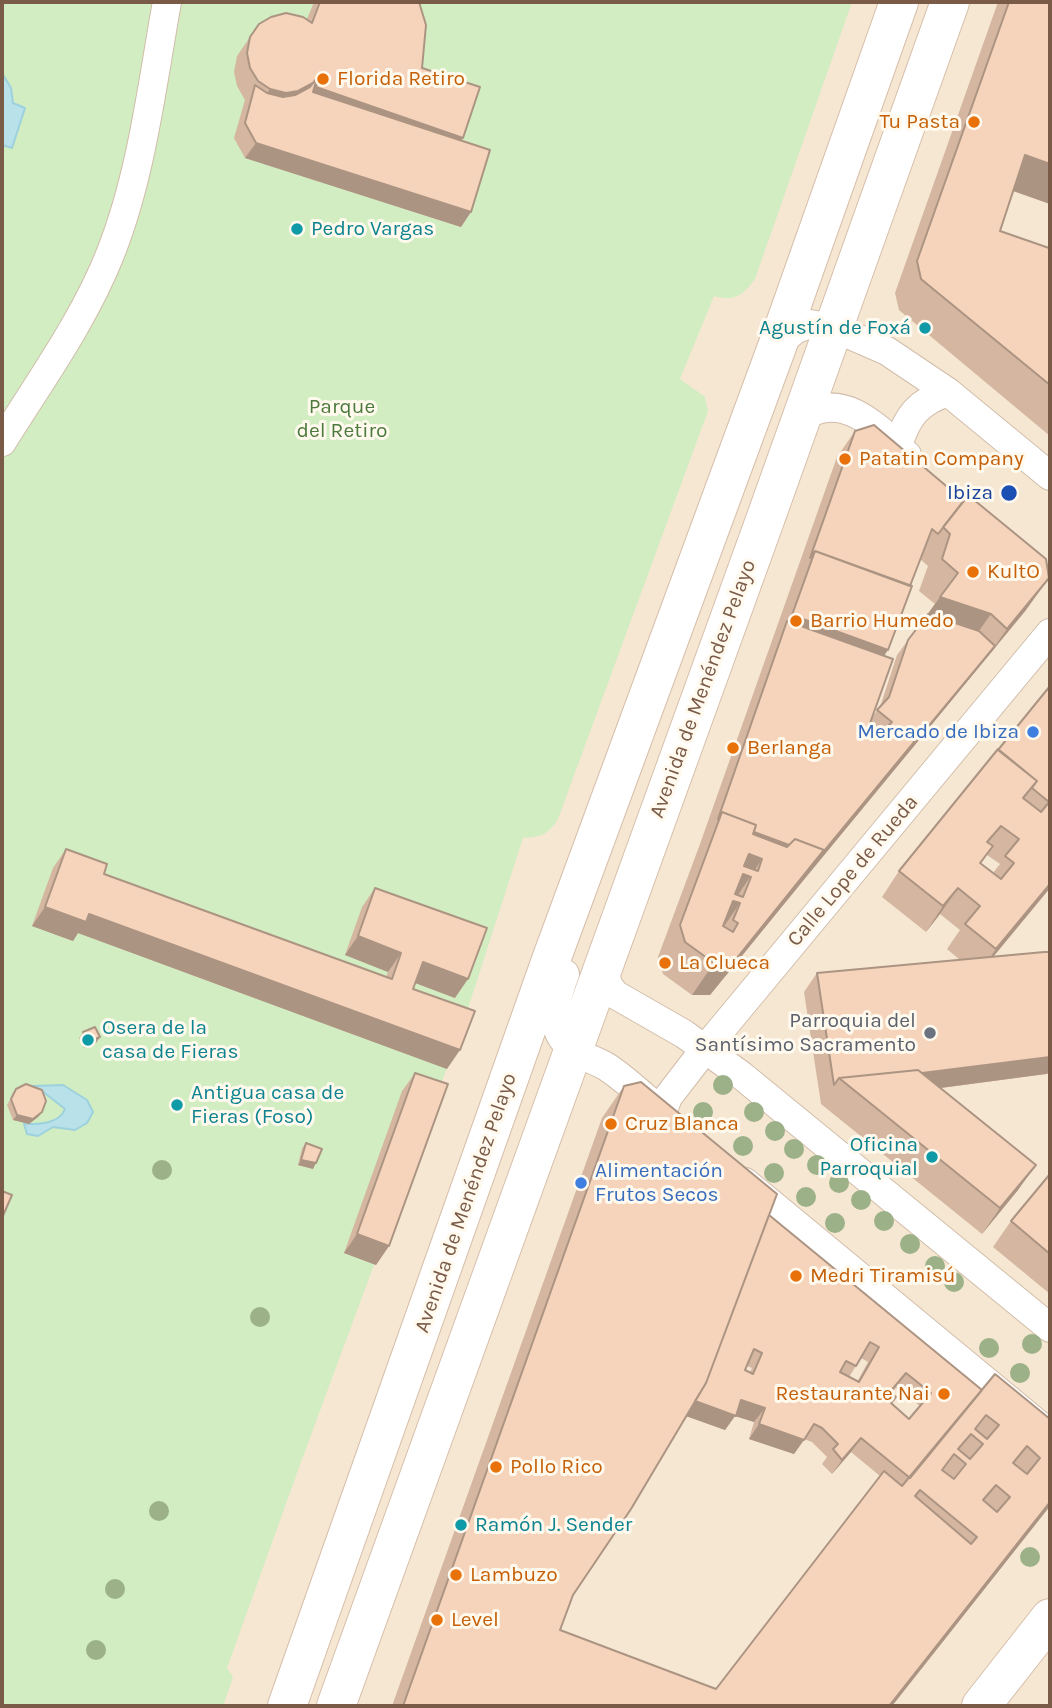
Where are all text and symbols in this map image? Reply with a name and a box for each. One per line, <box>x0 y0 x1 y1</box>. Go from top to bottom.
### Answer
place label: Florida Retiro <box>337 66 465 92</box>
marker: Florida Retiro <box>315 71 331 87</box>
place label: Tu Pasta <box>880 109 960 135</box>
marker: Tu Pasta <box>966 114 982 130</box>
place label: Pedro Vargas <box>311 216 434 242</box>
marker: Pedro Vargas <box>289 221 305 237</box>
place label: Agustín de Foxá <box>759 315 911 341</box>
marker: Agustín de Foxá <box>917 320 933 336</box>
park label: Parque del Retiro <box>297 394 387 444</box>
place label: Patatin Company <box>859 446 1024 472</box>
marker: Patatin Company <box>837 451 853 467</box>
place label: Ibiza <box>947 480 993 506</box>
marker: Ibiza <box>999 483 1019 503</box>
street label: Avenida de Menéndez Pelayo <box>644 556 762 822</box>
place label: KultO <box>987 559 1040 585</box>
marker: KultO <box>965 564 981 580</box>
place label: Barrio Humedo <box>810 608 954 634</box>
marker: Barrio Humedo <box>788 613 804 629</box>
place label: Mercado de Ibiza <box>857 719 1019 745</box>
marker: Mercado de Ibiza <box>1025 724 1041 740</box>
place label: Berlanga <box>747 735 832 761</box>
marker: Berlanga <box>725 740 741 756</box>
street label: Calle Lope de Rueda <box>782 790 924 952</box>
place label: La Clueca <box>679 950 770 976</box>
marker: La Clueca <box>657 955 673 971</box>
place label: Parroquia del Santísimo Sacramento <box>695 1008 916 1058</box>
place label: Osera de la casa de Fieras <box>102 1015 238 1065</box>
marker: Parroquia del Santísimo Sacramento <box>922 1025 938 1041</box>
marker: Osera de la casa de Fieras <box>80 1032 96 1048</box>
street label: Avenida de Menéndez Pelayo <box>410 1070 522 1336</box>
place label: Antigua casa de Fieras (Foso) <box>191 1080 344 1130</box>
marker: Antigua casa de Fieras (Foso) <box>169 1097 185 1113</box>
place label: Cruz Blanca <box>625 1111 739 1137</box>
marker: Cruz Blanca <box>603 1116 619 1132</box>
place label: Oficina Parroquial <box>819 1132 918 1182</box>
marker: Oficina Parroquial <box>924 1149 940 1165</box>
place label: Alimentación Frutos Secos <box>595 1158 723 1208</box>
marker: Alimentación Frutos Secos <box>573 1175 589 1191</box>
place label: Medri Tiramisú <box>810 1263 955 1289</box>
marker: Medri Tiramisú <box>788 1268 804 1284</box>
place label: Restaurante Nai <box>775 1381 930 1407</box>
marker: Restaurante Nai <box>936 1386 952 1402</box>
place label: Pollo Rico <box>510 1454 603 1480</box>
marker: Pollo Rico <box>488 1459 504 1475</box>
place label: Ramón J. Sender <box>475 1512 632 1538</box>
marker: Ramón J. Sender <box>453 1517 469 1533</box>
place label: Lambuzo <box>470 1562 558 1588</box>
marker: Lambuzo <box>448 1567 464 1583</box>
place label: Level <box>451 1607 499 1633</box>
marker: Level <box>429 1612 445 1628</box>

